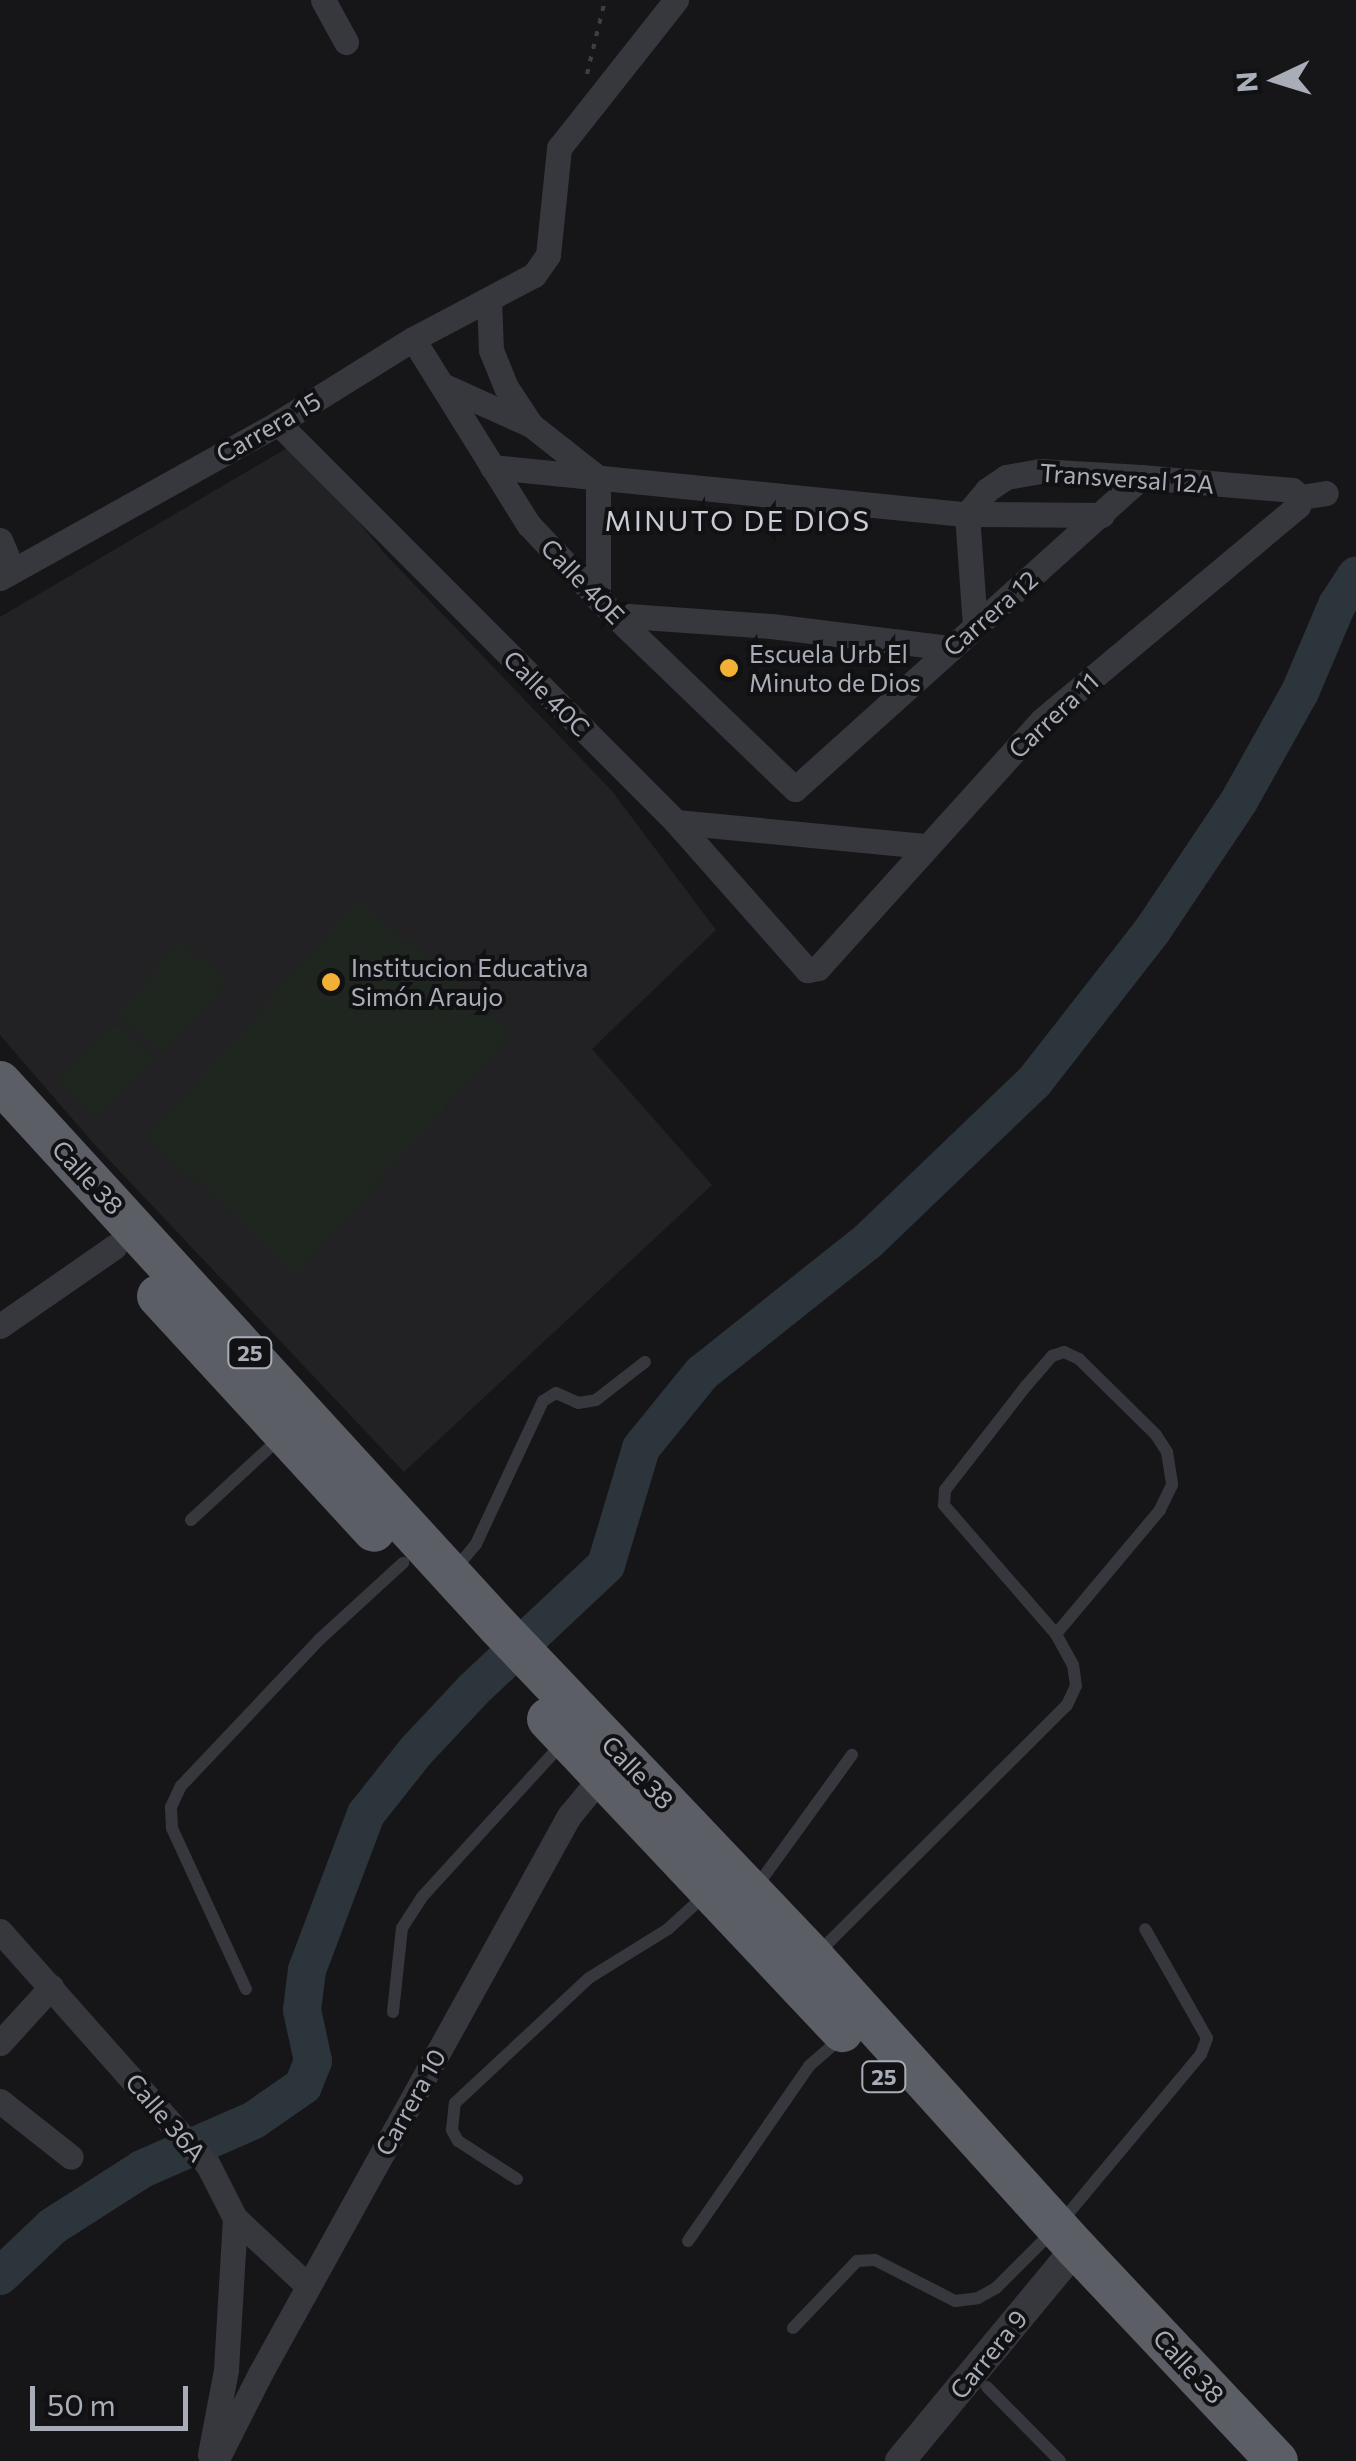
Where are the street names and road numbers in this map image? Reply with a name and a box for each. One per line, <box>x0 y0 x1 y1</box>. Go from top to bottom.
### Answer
street label: Carrera 15 <box>210 385 326 469</box>
street label: Transversal 12A <box>1039 457 1215 499</box>
street label: Calle 40E <box>535 532 631 630</box>
street label: Carrera 12 <box>937 564 1043 662</box>
street label: Calle 40C <box>498 644 596 742</box>
street label: Carrera 11 <box>1002 666 1104 764</box>
street label: Calle 38 <box>46 1134 130 1220</box>
road number: 25 <box>225 1336 275 1370</box>
street label: Calle 38 <box>596 1729 680 1815</box>
street label: Carrera 10 <box>368 2043 452 2161</box>
road number: 25 <box>859 2060 909 2094</box>
street label: Calle 36A <box>120 2067 212 2167</box>
street label: Carrera 9 <box>943 2303 1033 2405</box>
street label: Calle 38 <box>1147 2323 1231 2409</box>

